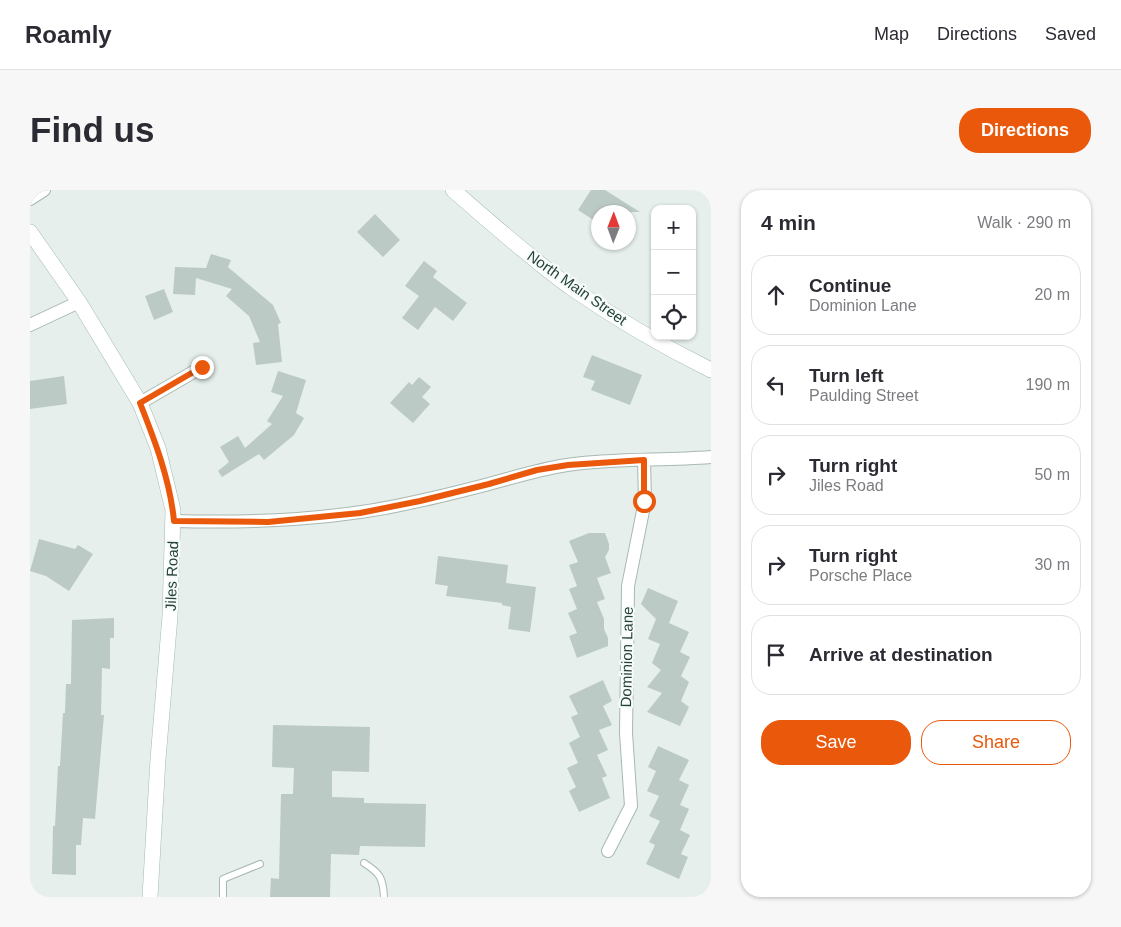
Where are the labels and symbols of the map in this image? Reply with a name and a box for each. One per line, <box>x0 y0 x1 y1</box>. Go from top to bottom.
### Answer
north arrow <box>591 205 636 250</box>
street label: North Main Street <box>524 247 631 329</box>
route end <box>191 356 214 379</box>
route start <box>633 490 656 513</box>
street label: Jiles Road <box>162 541 181 611</box>
street label: Dominion Lane <box>617 606 636 708</box>

